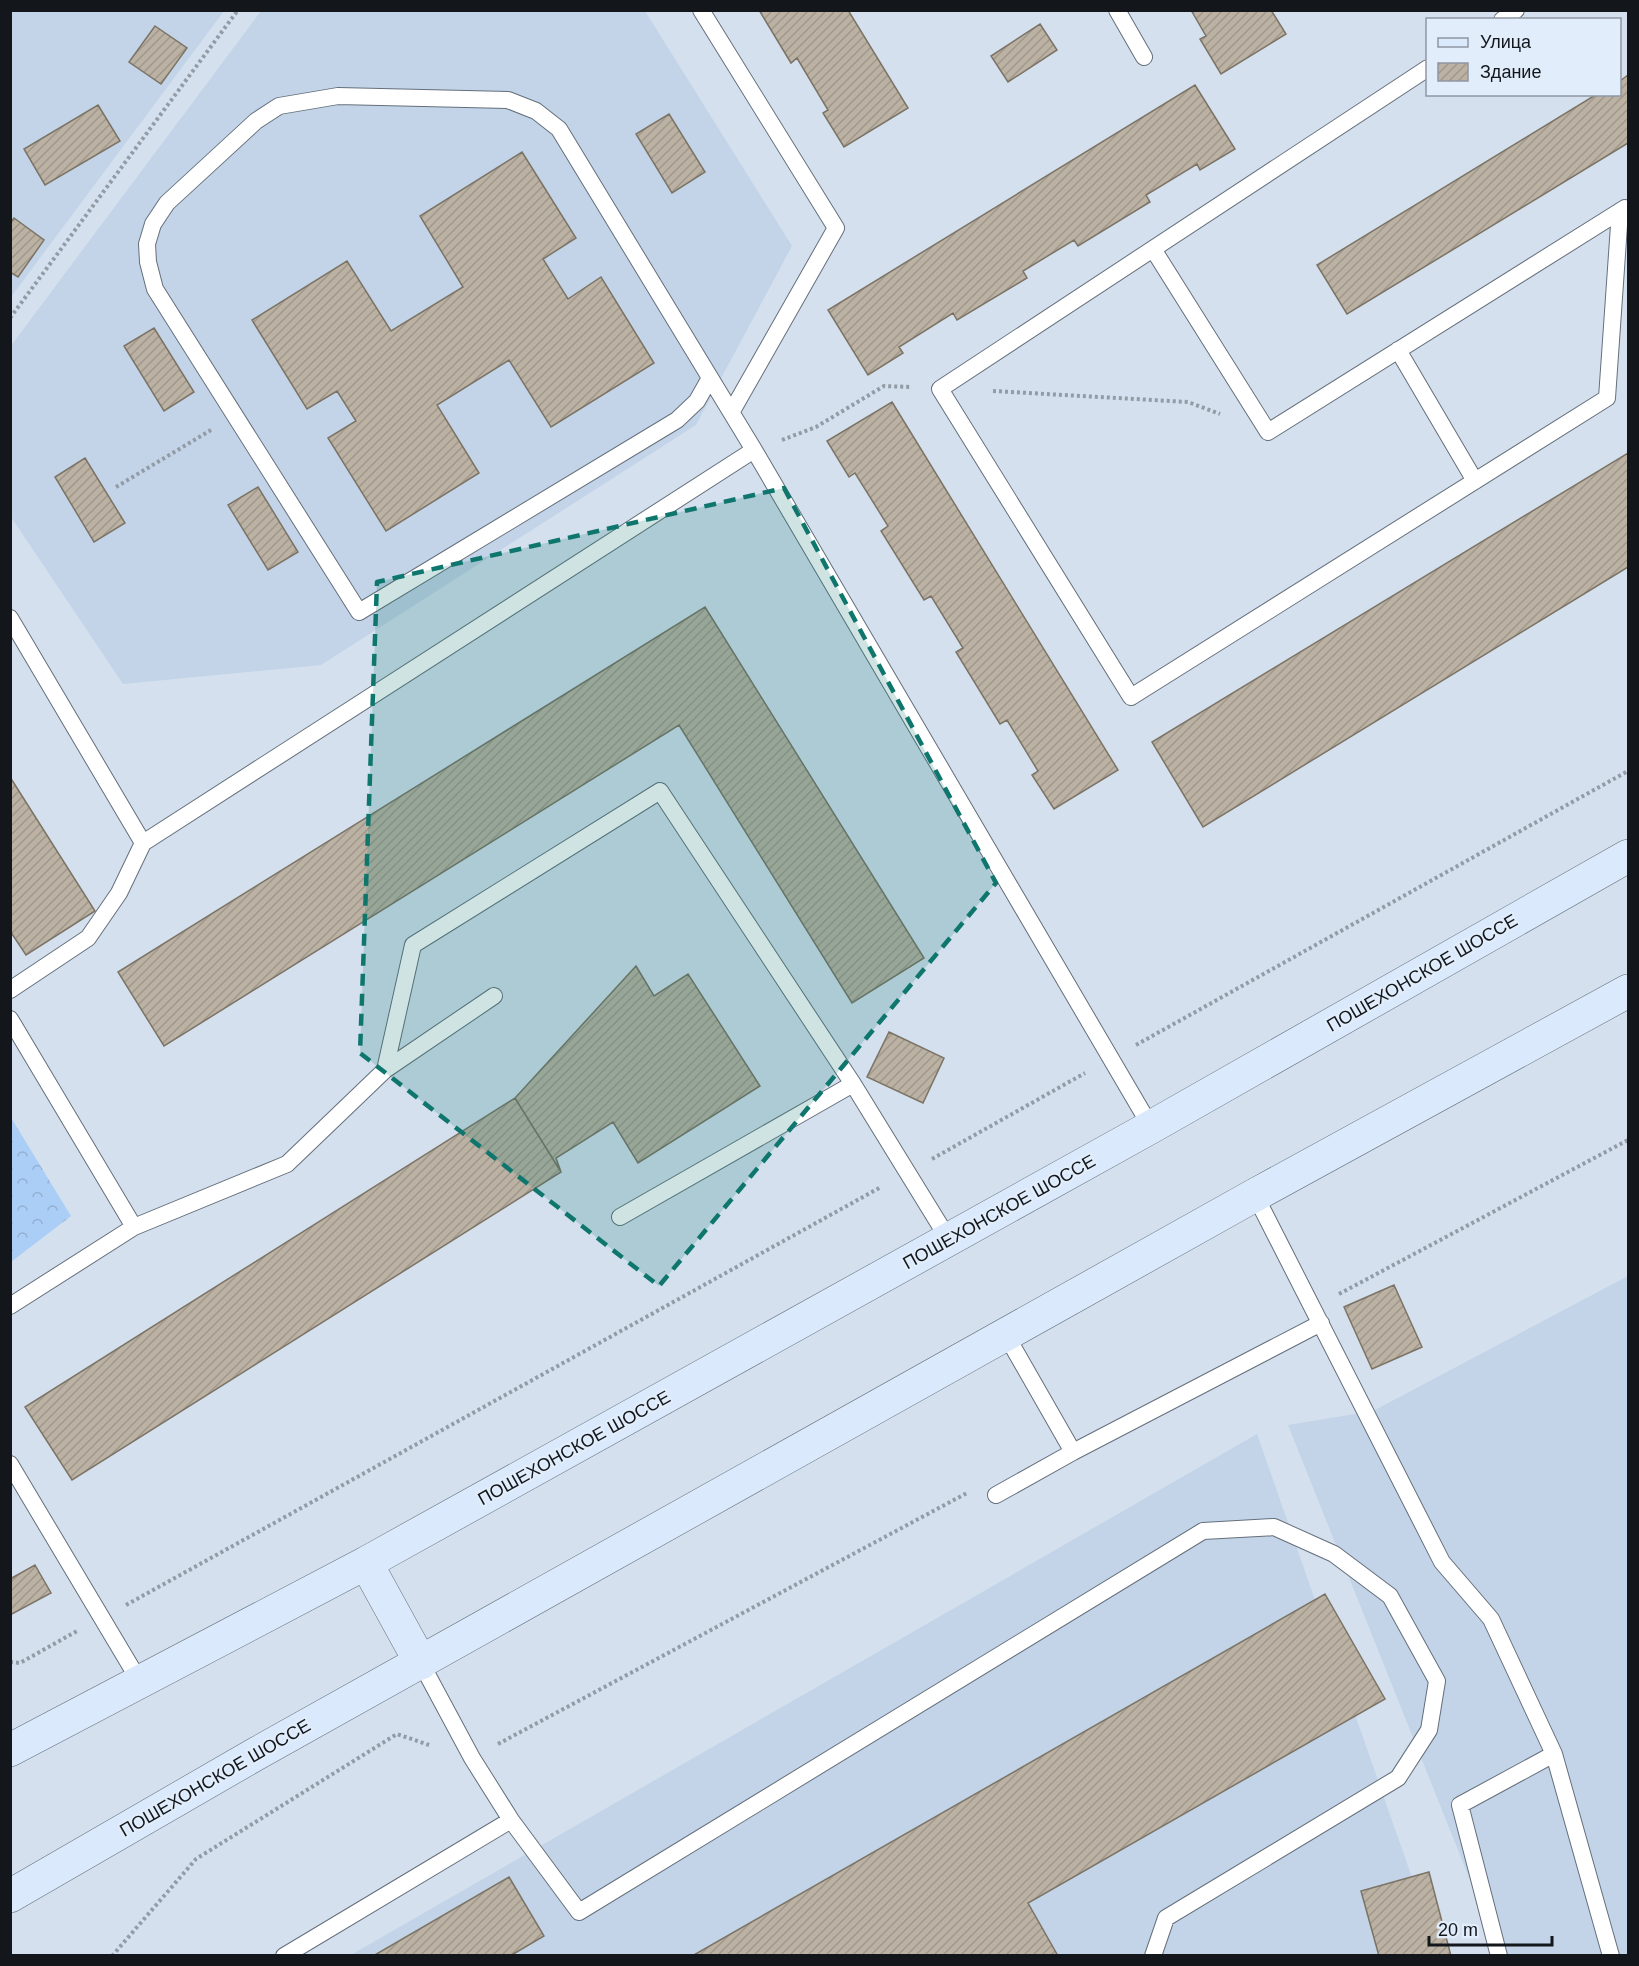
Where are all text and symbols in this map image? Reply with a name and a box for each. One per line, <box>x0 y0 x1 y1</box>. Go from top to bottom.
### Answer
legend <box>1426 18 1621 96</box>
text: Улица <box>1480 32 1532 52</box>
text: Здание <box>1480 62 1541 82</box>
street label: ПОШЕХОНСКОЕ ШОССЕ <box>1323 910 1521 1036</box>
street label: ПОШЕХОНСКОЕ ШОССЕ <box>899 1151 1099 1273</box>
street label: ПОШЕХОНСКОЕ ШОССЕ <box>474 1387 674 1509</box>
street label: ПОШЕХОНСКОЕ ШОССЕ <box>116 1715 314 1841</box>
scale bar <box>1429 1909 1552 1947</box>
text: 20 m <box>1438 1920 1478 1940</box>

